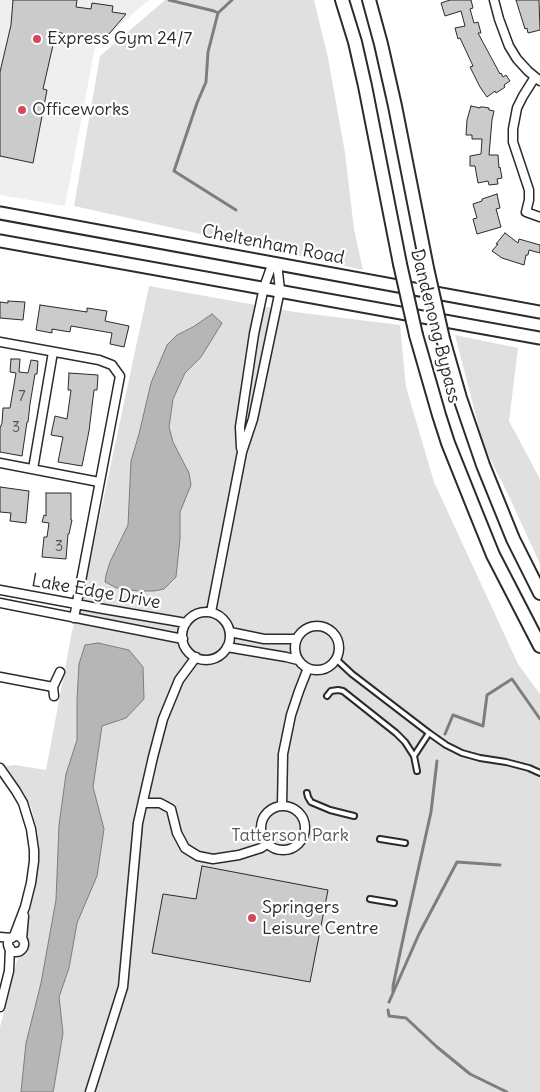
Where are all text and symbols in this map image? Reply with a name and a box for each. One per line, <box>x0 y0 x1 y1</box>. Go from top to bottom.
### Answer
place label: Express Gym 24/7 <box>47 28 192 50</box>
marker: Express Gym 24/7 <box>31 33 43 45</box>
place label: Officeworks <box>32 99 129 121</box>
marker: Officeworks <box>16 104 28 116</box>
street label: Cheltenham Road <box>200 221 346 269</box>
street label: Dandenong Bypass <box>405 247 465 405</box>
house number: 7 <box>18 388 26 406</box>
house number: 3 <box>12 419 20 437</box>
house number: 3 <box>55 538 63 556</box>
street label: Lake Edge Drive <box>30 570 162 614</box>
park label: Tatterson Park <box>231 825 349 847</box>
place label: Springers Leisure Centre <box>262 897 378 940</box>
marker: Springers Leisure Centre <box>246 912 258 924</box>

